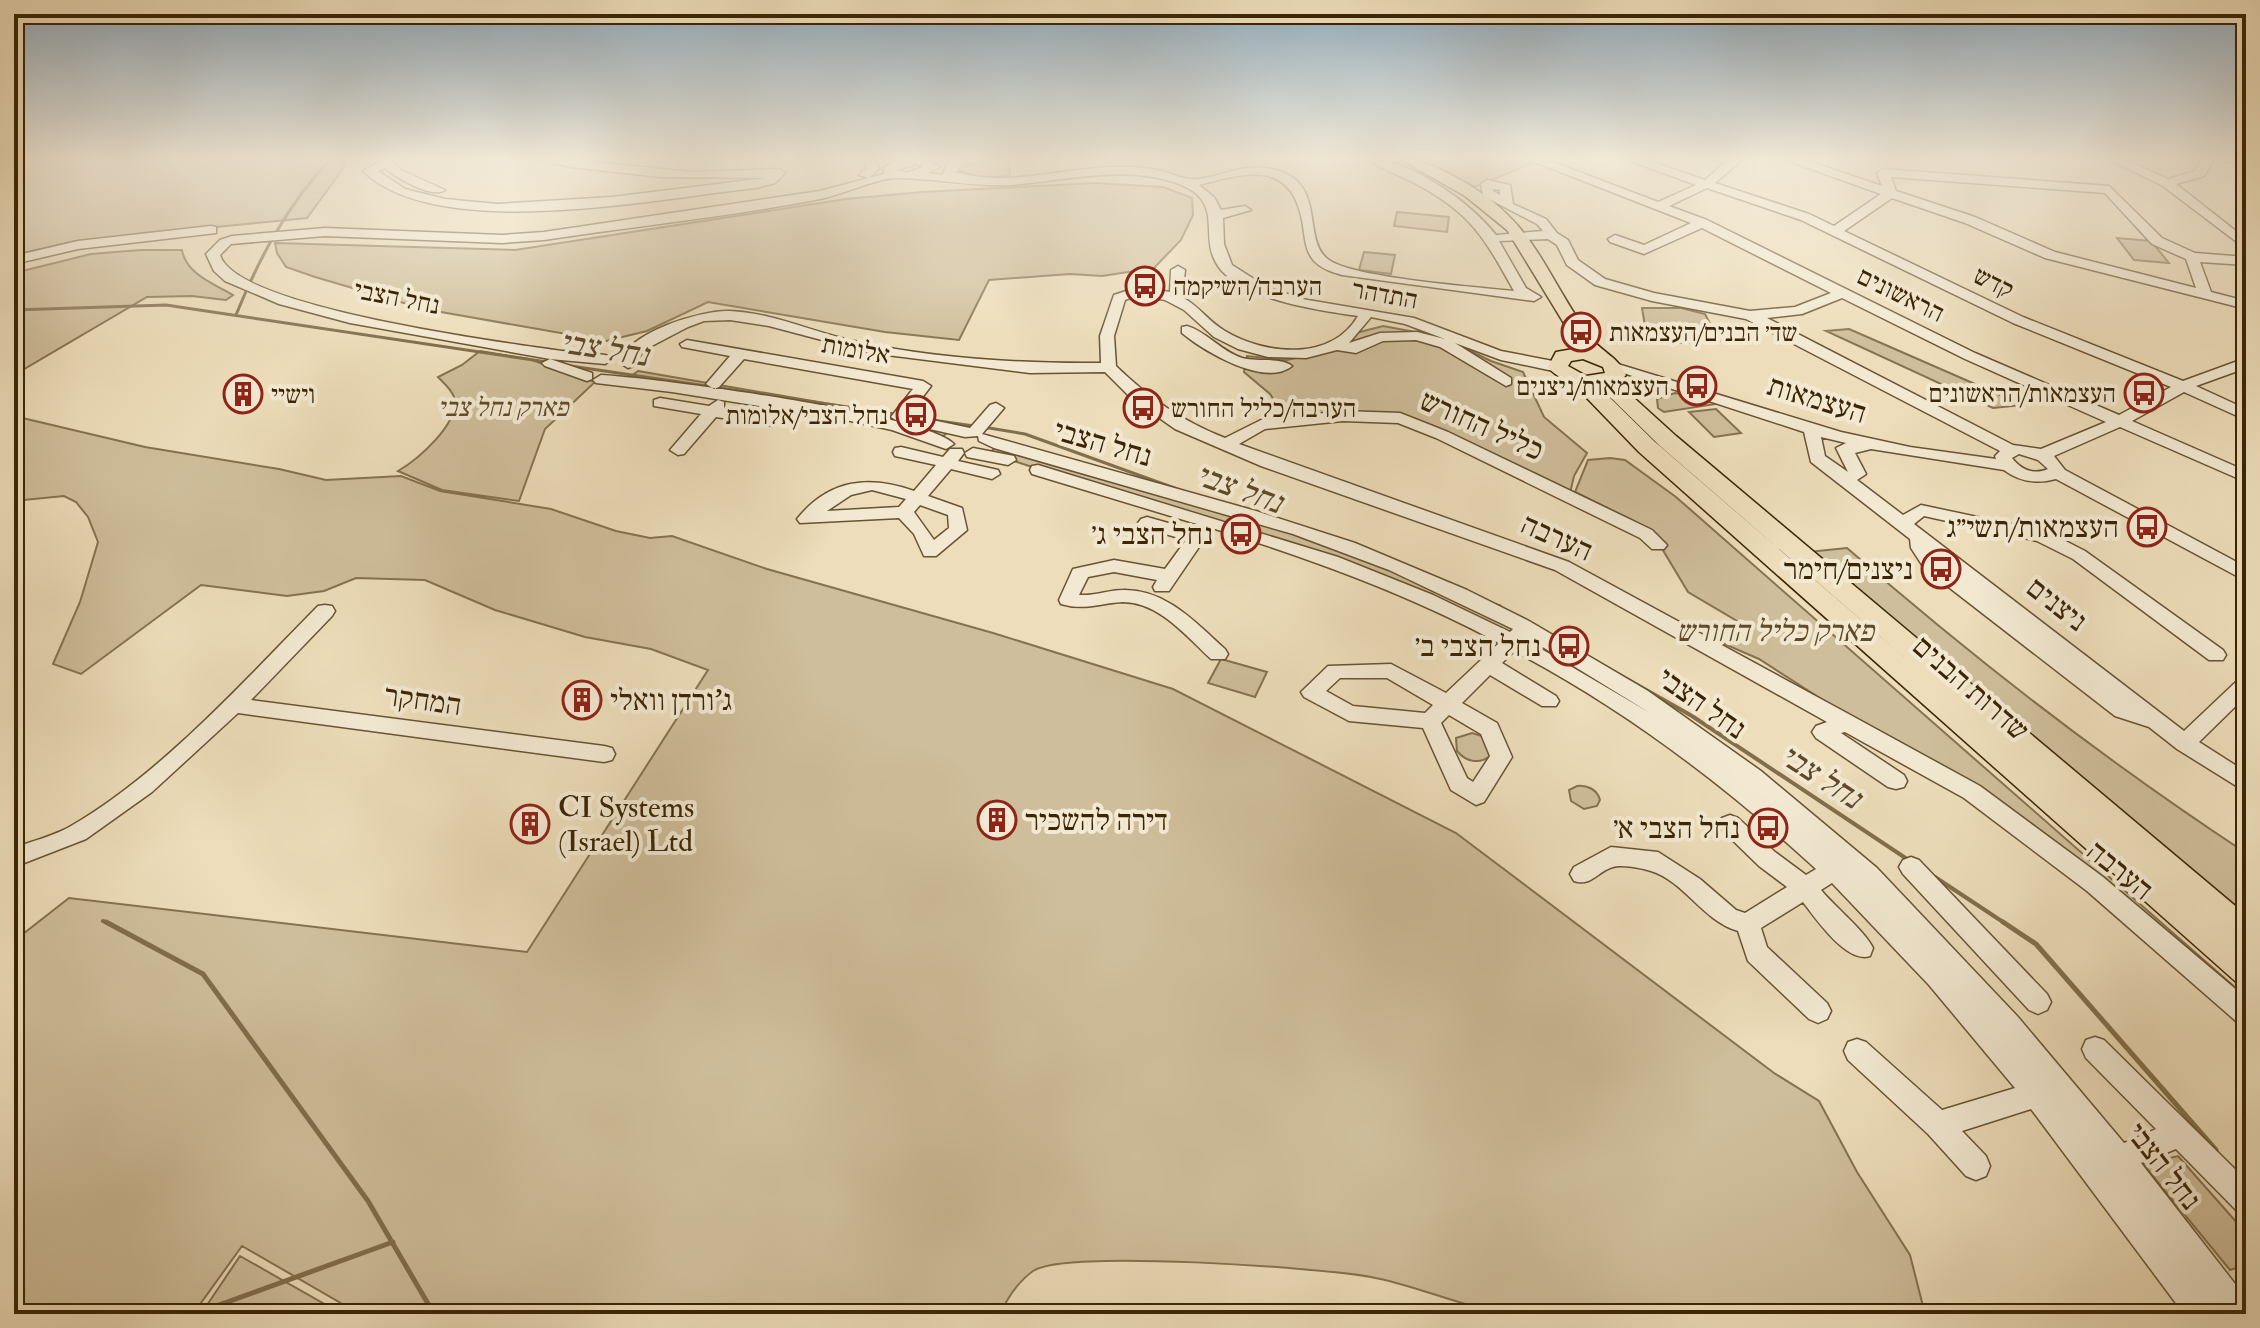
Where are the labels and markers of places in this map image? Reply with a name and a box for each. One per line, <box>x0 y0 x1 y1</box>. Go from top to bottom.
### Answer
bus stop icon: הערבה/השיקמה <box>1124 265 1166 307</box>
place label: הערבה/השיקמה <box>1173 271 1322 303</box>
bus stop icon: שד׳ הבנים/העצמאות <box>1560 311 1602 353</box>
place label: שד׳ הבנים/העצמאות <box>1609 317 1798 349</box>
bus stop icon: העצמאות/ניצנים <box>1676 365 1718 407</box>
place label: העצמאות/ניצנים <box>1516 371 1669 403</box>
bus stop icon: העצמאות/הראשונים <box>2123 372 2165 414</box>
building icon: וישיי <box>222 373 264 415</box>
place label: העצמאות/הראשונים <box>1928 378 2116 410</box>
place label: וישיי <box>271 379 315 411</box>
bus stop icon: הערבה/כליל החורש <box>1122 387 1164 429</box>
place label: הערבה/כליל החורש <box>1171 393 1356 425</box>
bus stop icon: נחל הצבי/אלומות <box>895 394 937 436</box>
place label: נחל הצבי/אלומות <box>725 400 888 432</box>
bus stop icon: העצמאות/תשי״ג <box>2126 506 2168 548</box>
place label: העצמאות/תשי״ג <box>1946 509 2119 546</box>
bus stop icon: נחל הצבי ג׳ <box>1220 513 1262 555</box>
place label: נחל הצבי ג׳ <box>1092 516 1213 553</box>
bus stop icon: ניצנים/חימר <box>1920 548 1962 590</box>
place label: ניצנים/חימר <box>1783 551 1913 588</box>
bus stop icon: נחל הצבי ב׳ <box>1548 625 1590 667</box>
place label: נחל הצבי ב׳ <box>1415 628 1541 665</box>
building icon: ג'ורדן וואלי <box>561 679 603 721</box>
place label: ג'ורדן וואלי <box>610 682 732 719</box>
place label: CI Systems (Israel) Ltd <box>558 789 694 860</box>
building icon: דירה להשכיר <box>976 799 1018 841</box>
place label: דירה להשכיר <box>1025 802 1168 839</box>
building icon: CI Systems (Israel) Ltd <box>509 803 551 845</box>
bus stop icon: נחל הצבי א׳ <box>1747 807 1789 849</box>
place label: נחל הצבי א׳ <box>1613 810 1740 847</box>

